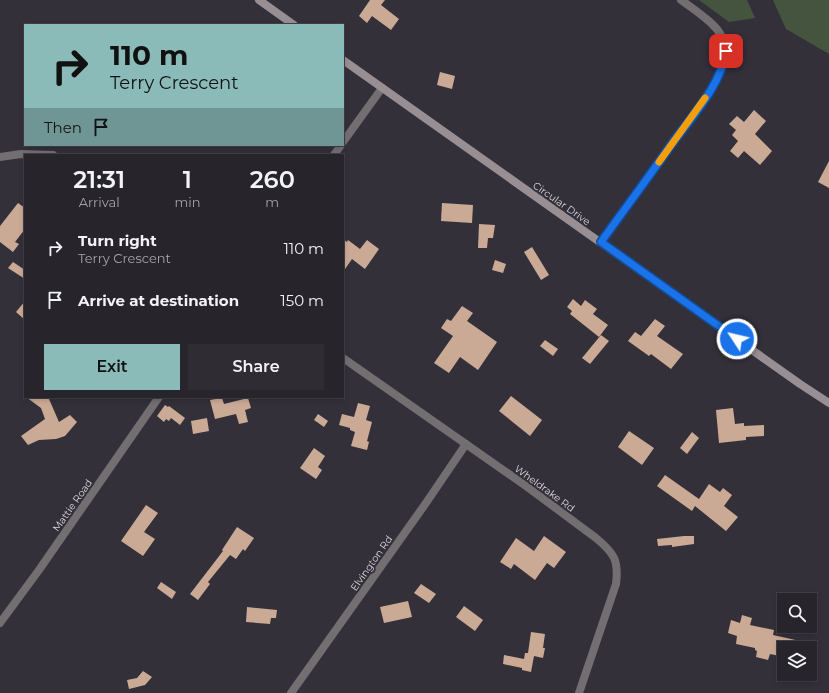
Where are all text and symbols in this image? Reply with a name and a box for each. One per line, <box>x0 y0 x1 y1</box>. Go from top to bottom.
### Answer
pin <box>709 34 743 68</box>
text: 110 m <box>110 38 188 72</box>
icon: right <box>44 40 96 92</box>
icon: arrive <box>715 40 737 62</box>
text: Terry Crescent <box>110 72 239 94</box>
icon: arrive <box>90 116 112 138</box>
text: Then <box>44 118 82 137</box>
text: 21:31 <box>73 165 125 194</box>
text: 1 <box>183 165 192 194</box>
text: 260 <box>250 165 295 194</box>
street label: Circular Drive <box>530 179 593 228</box>
text: Arrival <box>79 194 120 210</box>
text: min <box>174 194 200 210</box>
text: m <box>265 194 279 210</box>
text: Turn right <box>78 231 157 250</box>
icon: right <box>44 237 66 259</box>
text: 110 m <box>283 239 324 258</box>
text: Terry Crescent <box>78 250 171 266</box>
icon: arrive <box>44 289 66 311</box>
text: Arrive at destination <box>78 291 239 310</box>
text: 150 m <box>280 291 324 310</box>
position arrow <box>716 318 758 360</box>
button: Exit <box>44 344 180 390</box>
button: Share <box>188 344 324 390</box>
street label: Wheldrake Rd <box>512 462 577 515</box>
street label: Mattie Road <box>50 477 95 534</box>
street label: Elvington Rd <box>348 533 395 593</box>
map controls <box>777 593 817 681</box>
button: search <box>777 593 817 633</box>
button: layers <box>777 641 817 681</box>

